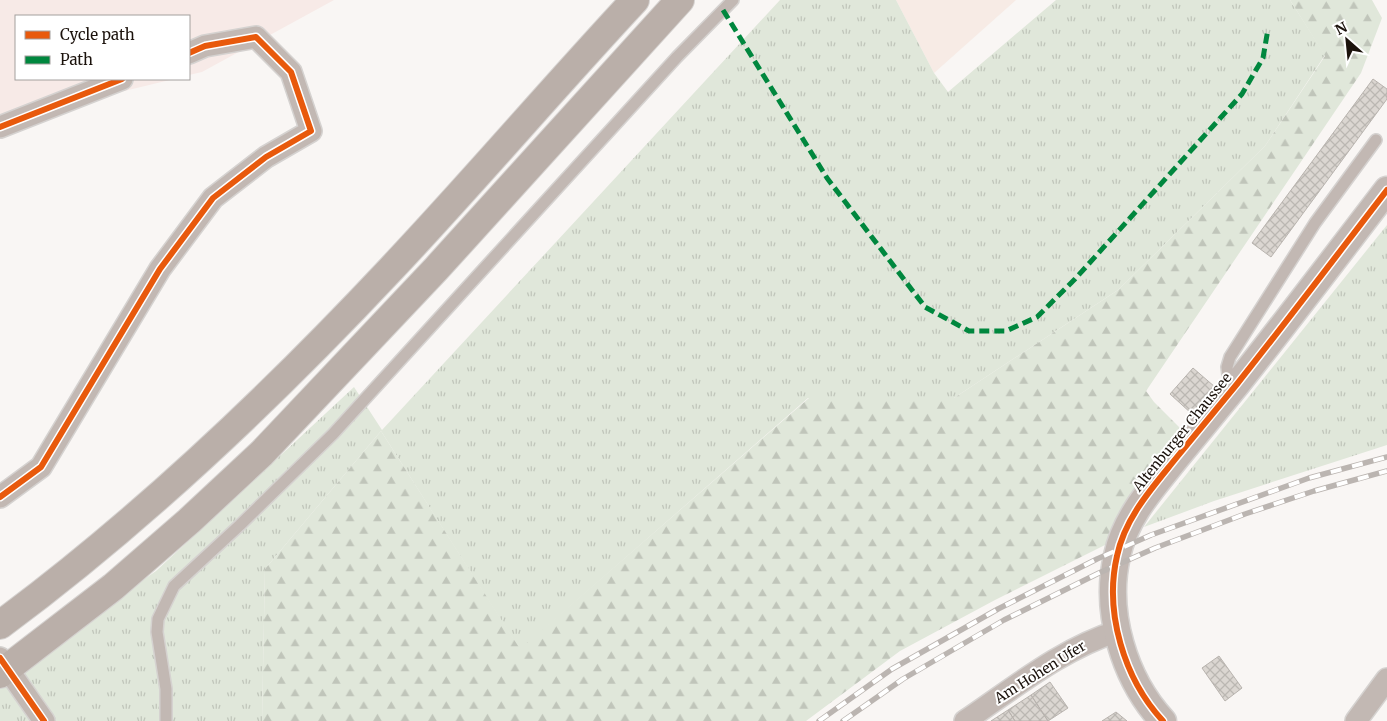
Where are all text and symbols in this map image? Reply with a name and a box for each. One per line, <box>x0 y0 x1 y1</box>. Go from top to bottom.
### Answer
legend <box>15 15 190 80</box>
north arrow <box>1322 15 1372 65</box>
text: N <box>1332 18 1350 39</box>
text: Cycle path <box>60 25 135 44</box>
text: Path <box>60 50 93 69</box>
street label: Altenburger Chaussee <box>1128 369 1235 496</box>
street label: Am Hohen Ufer <box>990 637 1089 708</box>

